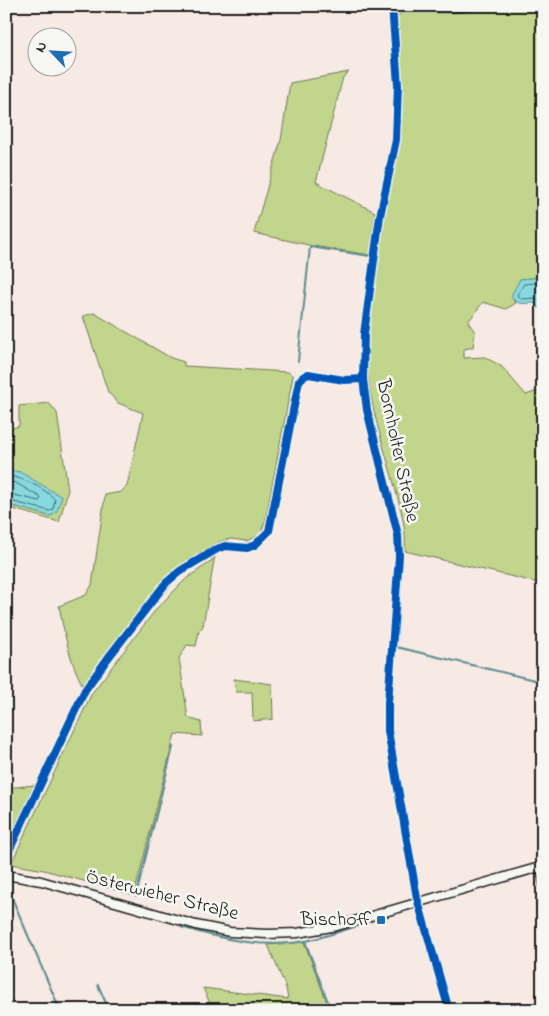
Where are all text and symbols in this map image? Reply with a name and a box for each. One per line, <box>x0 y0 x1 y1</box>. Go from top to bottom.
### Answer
north arrow <box>28 28 78 78</box>
text: N <box>30 38 53 56</box>
street label: Bornholter Straße <box>367 376 426 525</box>
street label: Österwieher Straße <box>83 863 241 929</box>
place label: Bischoff <box>300 906 372 935</box>
marker: Bischoff <box>375 914 387 926</box>

